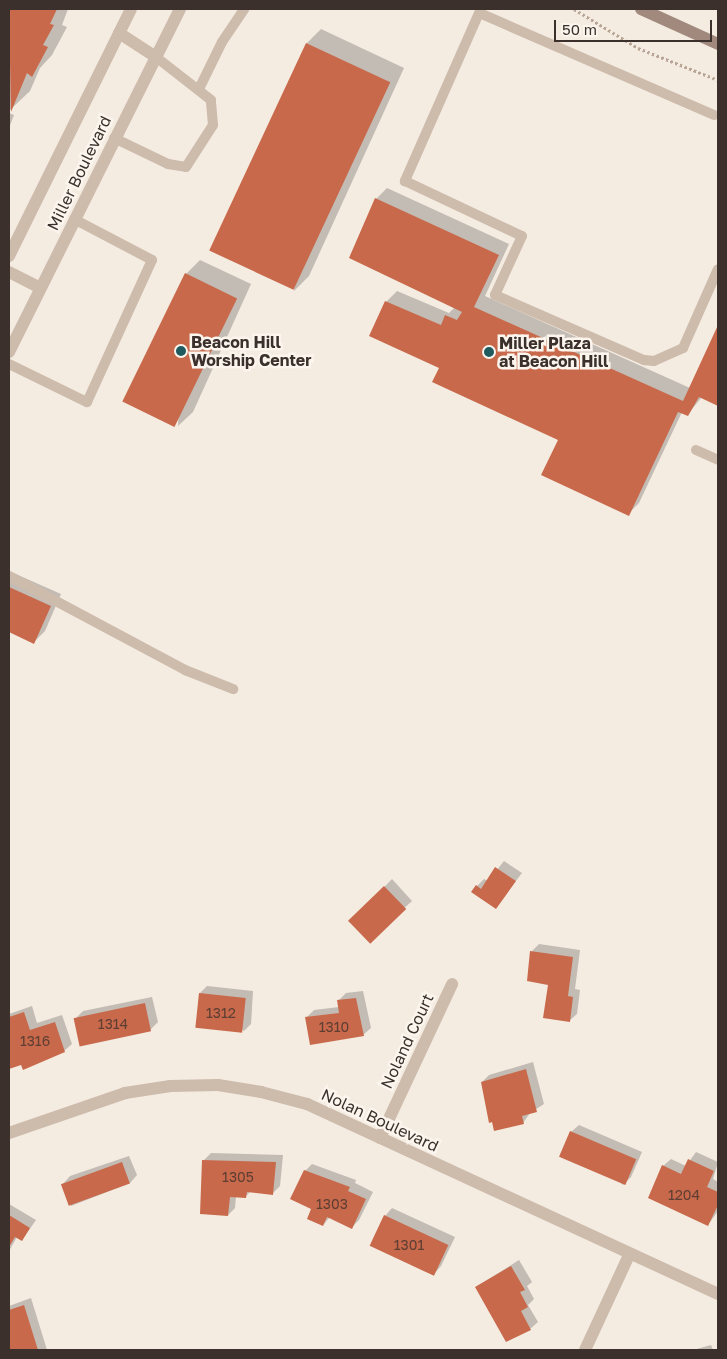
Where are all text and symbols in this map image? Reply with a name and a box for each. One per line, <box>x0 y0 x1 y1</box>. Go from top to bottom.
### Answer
scale bar <box>557 10 714 42</box>
text: 50 m <box>562 20 597 38</box>
street label: Miller Boulevard <box>43 113 115 233</box>
place label: Beacon Hill Worship Center <box>191 332 311 370</box>
place label: Miller Plaza at Beacon Hill <box>499 333 608 371</box>
marker: Beacon Hill Worship Center <box>175 345 187 357</box>
marker: Miller Plaza at Beacon Hill <box>483 346 495 358</box>
street label: Noland Court <box>377 990 437 1092</box>
house number: 1312 <box>206 1005 236 1021</box>
house number: 1314 <box>98 1016 128 1032</box>
house number: 1310 <box>319 1019 349 1035</box>
house number: 1316 <box>20 1033 50 1049</box>
street label: Nolan Boulevard <box>318 1084 442 1156</box>
house number: 1305 <box>222 1169 254 1185</box>
house number: 1204 <box>668 1187 700 1203</box>
house number: 1303 <box>316 1196 348 1212</box>
house number: 1301 <box>394 1237 424 1253</box>

